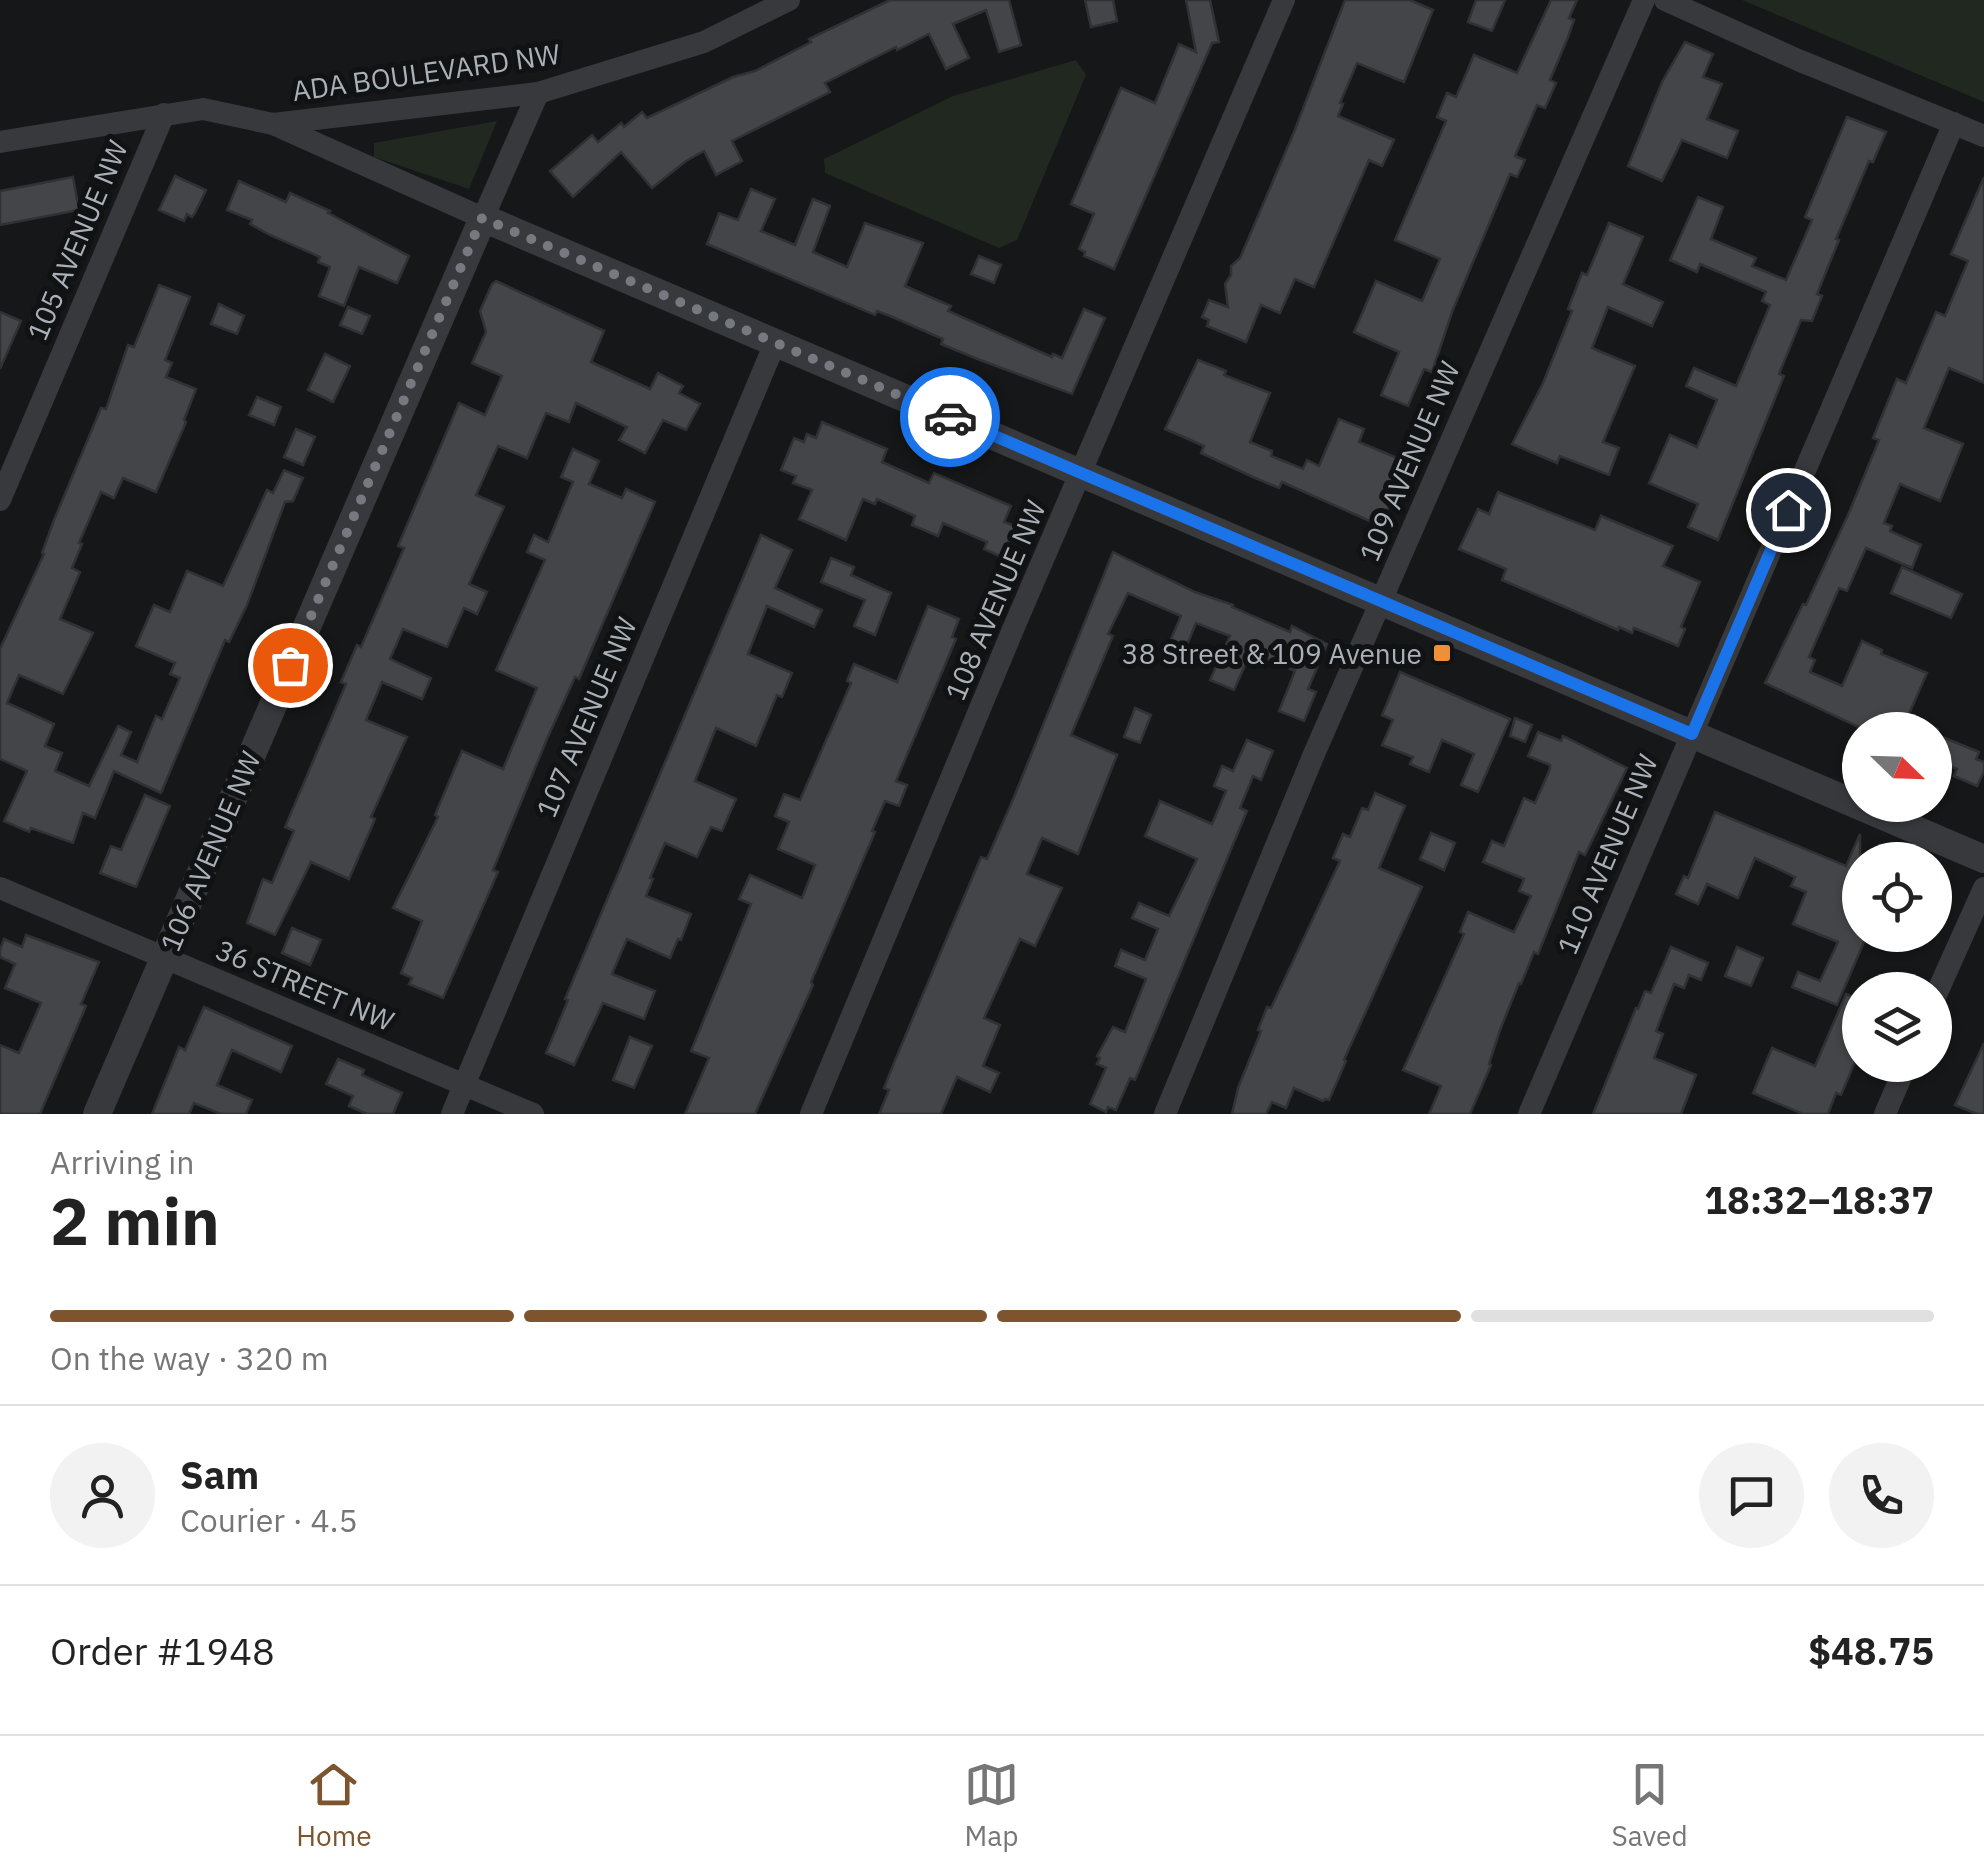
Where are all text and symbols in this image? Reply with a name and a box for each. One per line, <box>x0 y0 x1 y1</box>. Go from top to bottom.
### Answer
street label: ADA BOULEVARD NW <box>290 35 562 109</box>
street label: 105 AVENUE NW <box>18 134 136 346</box>
street label: 109 AVENUE NW <box>1350 355 1468 567</box>
courier <box>900 367 1000 467</box>
icon: car <box>923 390 978 445</box>
pin <box>1746 468 1831 553</box>
icon: home <box>1761 483 1816 538</box>
street label: 108 AVENUE NW <box>936 494 1054 706</box>
street label: 107 AVENUE NW <box>527 611 645 823</box>
pin <box>248 623 333 708</box>
place label: 38 Street & 109 Avenue <box>1122 635 1422 672</box>
icon: bag <box>263 638 318 693</box>
marker: 38 Street & 109 Avenue <box>1431 642 1453 664</box>
north arrow <box>1842 712 1952 822</box>
map controls <box>1842 712 1952 1082</box>
street label: 106 AVENUE NW <box>151 745 269 957</box>
street label: 110 AVENUE NW <box>1548 748 1666 960</box>
button: locate <box>1842 842 1952 952</box>
street label: 36 STREET NW <box>210 931 400 1039</box>
button: layers <box>1842 972 1952 1082</box>
text: Arriving in <box>50 1141 195 1183</box>
text: 18:32–18:37 <box>1704 1175 1934 1224</box>
text: 2 min <box>50 1178 220 1263</box>
text: On the way · 320 m <box>50 1337 329 1379</box>
button: person <box>50 1443 155 1548</box>
button: chat <box>1699 1443 1804 1548</box>
button: phone <box>1829 1443 1934 1548</box>
text: Sam <box>180 1450 259 1499</box>
text: Courier · 4.5 <box>180 1499 358 1541</box>
text: Order #1948 <box>50 1626 275 1675</box>
text: $48.75 <box>1808 1626 1934 1675</box>
tab: Home <box>296 1757 372 1854</box>
tab: Map <box>964 1757 1019 1854</box>
tab: Saved <box>1612 1757 1688 1854</box>

